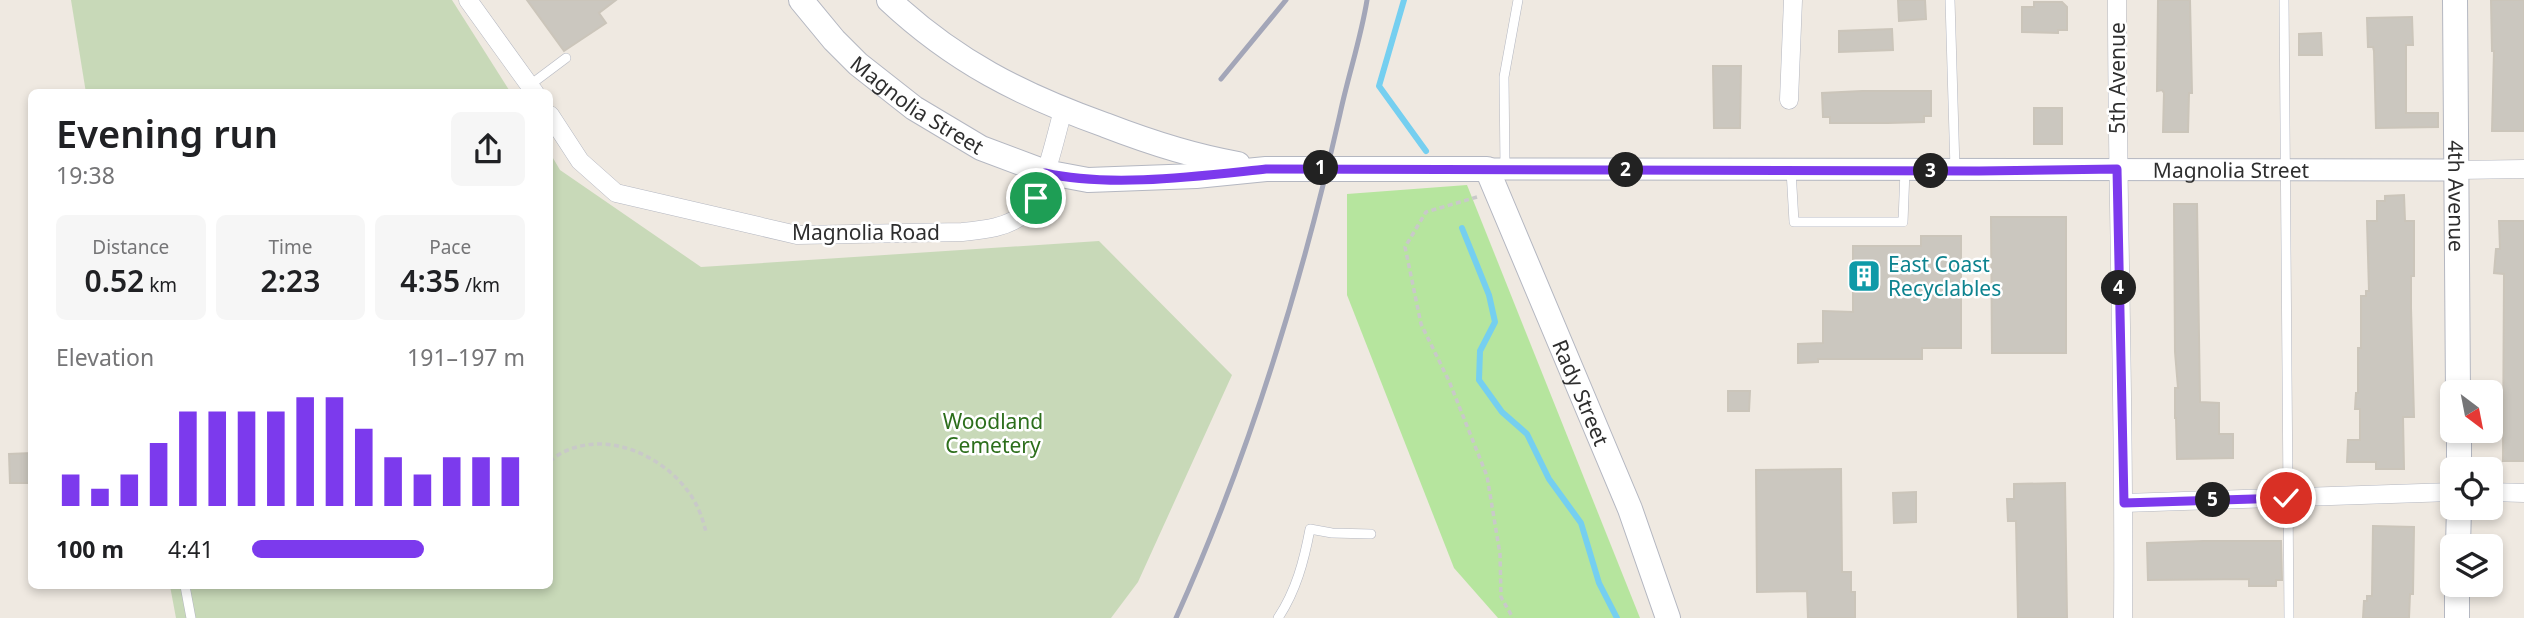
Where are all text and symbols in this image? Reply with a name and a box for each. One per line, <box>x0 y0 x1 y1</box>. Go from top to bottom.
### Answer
street label: 5th Avenue <box>2103 22 2131 134</box>
street label: Magnolia Street <box>845 49 989 161</box>
text: Evening run <box>56 107 278 159</box>
button: share <box>451 112 525 186</box>
street label: 4th Avenue <box>2442 140 2471 252</box>
pin: 1 <box>1304 150 1338 186</box>
pin: 2 <box>1608 152 1644 188</box>
text: 1 <box>1315 154 1326 180</box>
pin: 3 <box>1913 154 1948 188</box>
text: 2 <box>1620 156 1631 182</box>
street label: Magnolia Street <box>2153 156 2310 184</box>
text: 3 <box>1925 157 1936 183</box>
text: 19:38 <box>56 159 115 191</box>
pin <box>1006 168 1066 228</box>
icon: arrive <box>1017 179 1055 217</box>
street label: Magnolia Road <box>792 218 940 246</box>
text: Distance <box>92 234 169 260</box>
text: Time <box>269 234 312 260</box>
text: Pace <box>429 234 471 260</box>
place label: East Coast Recyclables <box>1888 250 2001 302</box>
building icon: East Coast Recyclables <box>1845 257 1883 295</box>
text: 0.52 <box>85 260 144 301</box>
text: 2:23 <box>261 260 320 301</box>
text: 4:35 <box>400 260 460 301</box>
pin: 4 <box>2102 270 2136 306</box>
text: km <box>144 272 177 298</box>
text: /km <box>460 272 500 298</box>
text: 4 <box>2113 274 2124 300</box>
street label: Rady Street <box>1546 335 1616 450</box>
text: Elevation <box>56 341 154 373</box>
text: 191–197 m <box>407 341 525 373</box>
north arrow <box>2440 380 2502 443</box>
map controls <box>2440 380 2503 597</box>
park label: Woodland Cemetery <box>943 407 1043 459</box>
button: locate <box>2440 457 2503 520</box>
pin <box>2256 468 2316 528</box>
icon: check <box>2267 479 2305 517</box>
pin: 5 <box>2196 482 2230 518</box>
text: 5 <box>2207 486 2218 512</box>
text: 100 m <box>56 533 124 565</box>
text: 4:41 <box>168 533 214 565</box>
button: layers <box>2440 534 2503 597</box>

